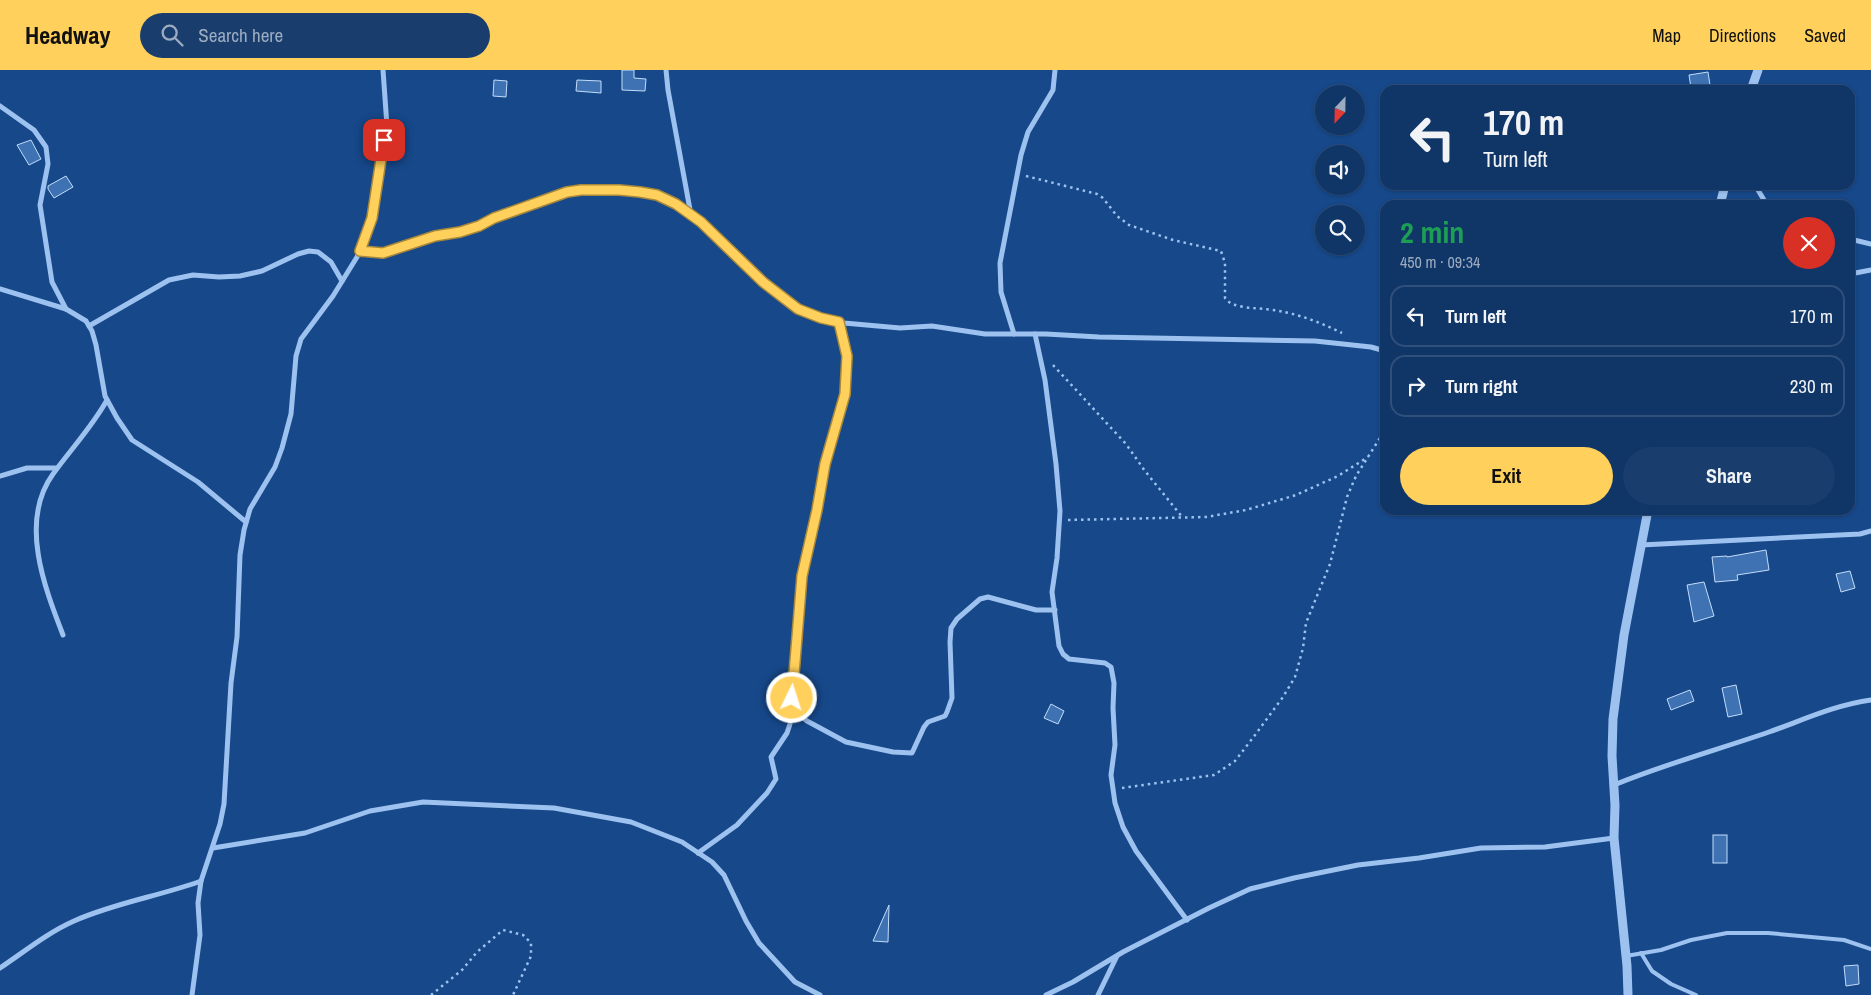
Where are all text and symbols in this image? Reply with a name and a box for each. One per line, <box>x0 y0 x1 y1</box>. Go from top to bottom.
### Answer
search box <box>140 13 490 58</box>
text: Headway <box>25 19 110 51</box>
icon: search <box>158 21 186 49</box>
text: Search here <box>198 22 283 48</box>
text: Map <box>1652 23 1681 48</box>
text: Directions <box>1709 23 1776 48</box>
text: Saved <box>1804 23 1846 48</box>
north arrow <box>1315 85 1365 135</box>
map controls <box>1315 85 1365 255</box>
text: 170 m <box>1483 99 1564 146</box>
icon: left <box>1400 105 1465 170</box>
pin <box>363 119 405 161</box>
icon: arrive <box>370 126 398 154</box>
text: Turn left <box>1483 144 1548 174</box>
button: sound <box>1315 145 1365 195</box>
button: search <box>1315 205 1365 255</box>
text: 2 min <box>1400 212 1464 252</box>
button: close <box>1783 217 1835 269</box>
text: 450 m · 09:34 <box>1400 251 1480 273</box>
icon: left <box>1402 302 1430 330</box>
text: Turn left <box>1445 303 1506 329</box>
text: 170 m <box>1790 303 1833 329</box>
icon: right <box>1402 372 1430 400</box>
text: Turn right <box>1445 373 1517 399</box>
text: 230 m <box>1790 373 1833 399</box>
button: Exit <box>1400 447 1613 505</box>
button: Share <box>1623 447 1835 505</box>
position arrow <box>765 671 817 723</box>

